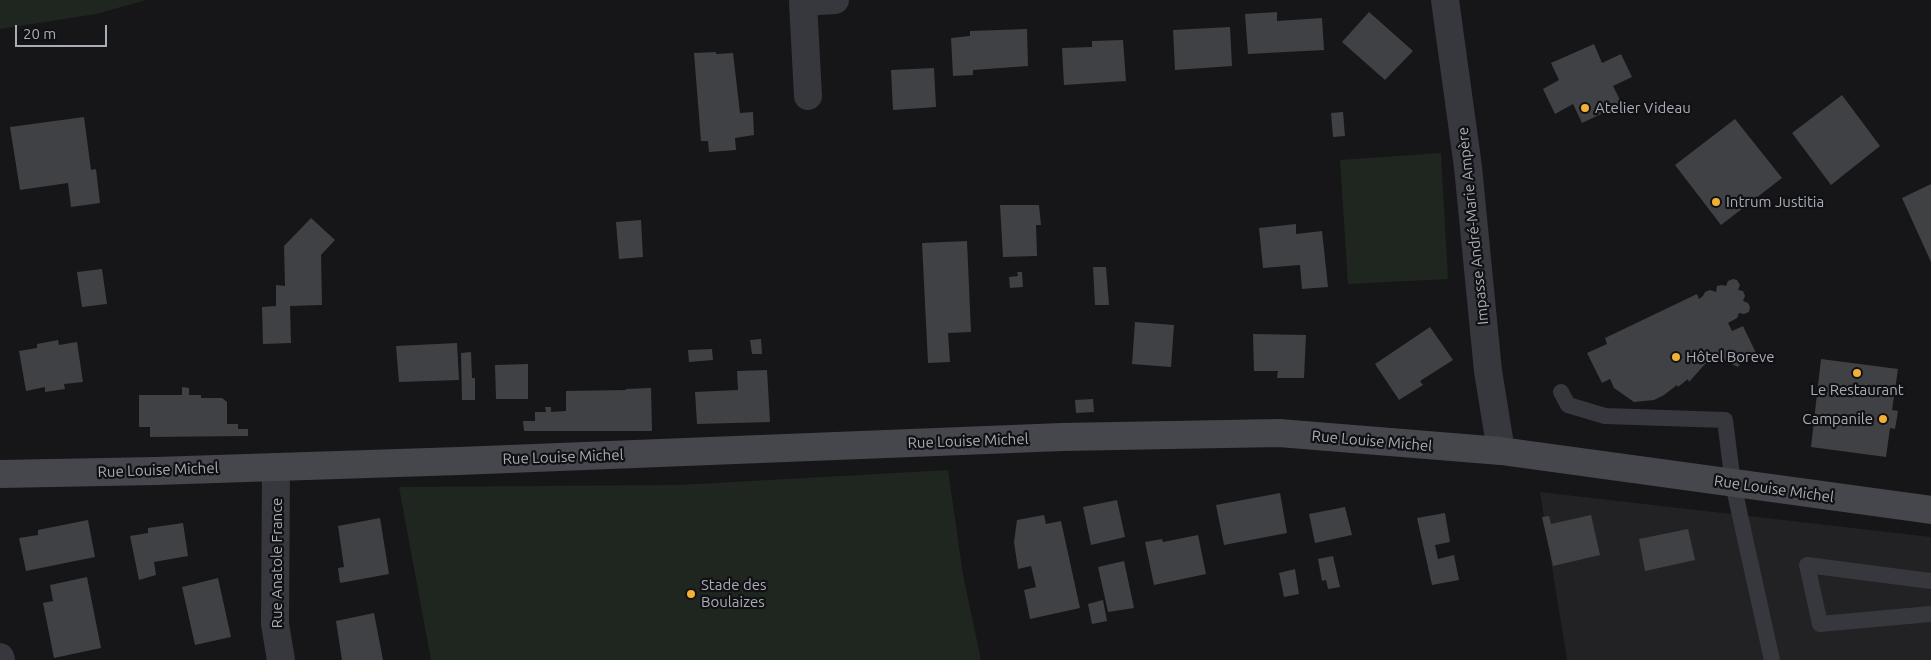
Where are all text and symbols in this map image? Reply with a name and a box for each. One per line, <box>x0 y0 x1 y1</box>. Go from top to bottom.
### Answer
scale bar <box>18 15 110 47</box>
text: 20 m <box>23 25 56 42</box>
place label: Atelier Videau <box>1595 99 1691 117</box>
marker: Atelier Videau <box>1579 102 1591 114</box>
street label: Impasse André-Marie Ampère <box>1454 126 1492 326</box>
place label: Intrum Justitia <box>1726 193 1824 211</box>
marker: Intrum Justitia <box>1710 196 1722 208</box>
place label: Hôtel Boreve <box>1686 348 1775 366</box>
marker: Hôtel Boreve <box>1670 351 1682 363</box>
marker: Le Restaurant <box>1851 367 1863 379</box>
place label: Le Restaurant <box>1810 381 1904 399</box>
place label: Campanile <box>1802 410 1873 428</box>
marker: Campanile <box>1877 413 1889 425</box>
street label: Rue Louise Michel <box>1311 427 1433 455</box>
street label: Rue Louise Michel <box>907 430 1029 452</box>
street label: Rue Louise Michel <box>502 446 624 468</box>
street label: Rue Louise Michel <box>97 459 219 481</box>
street label: Rue Louise Michel <box>1713 472 1835 506</box>
street label: Rue Anatole France <box>268 498 286 628</box>
place label: Stade des Boulaizes <box>701 576 766 611</box>
marker: Stade des Boulaizes <box>685 588 697 600</box>

